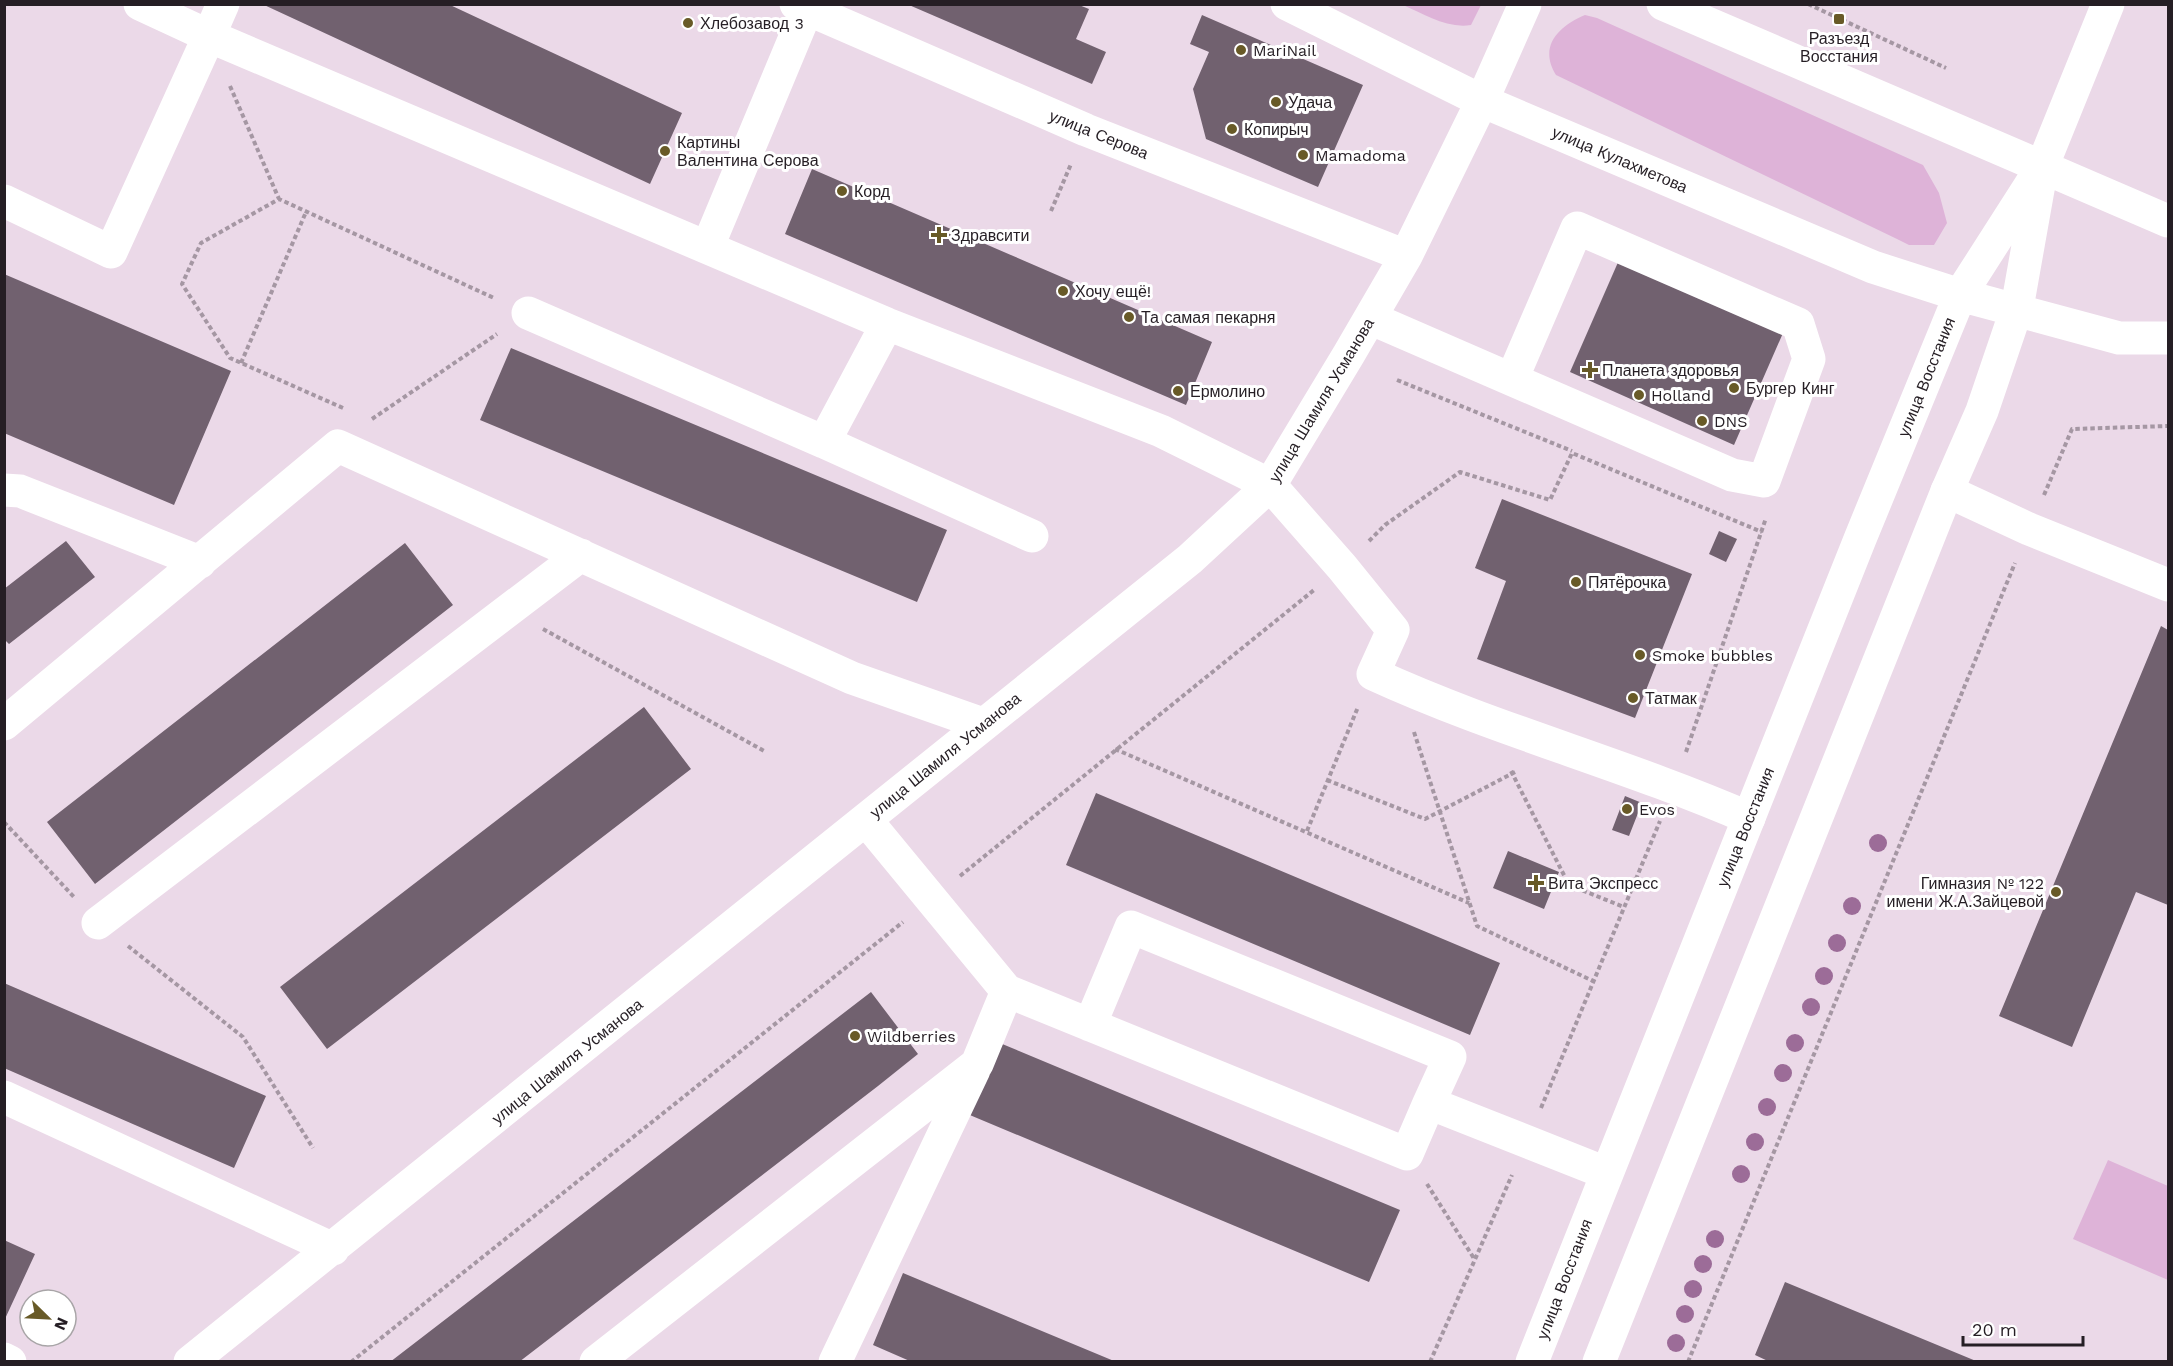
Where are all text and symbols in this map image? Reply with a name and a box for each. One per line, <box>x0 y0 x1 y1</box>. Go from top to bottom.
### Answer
marker: Разъезд Восстания <box>1832 12 1846 26</box>
place label: Хлебозавод 3 <box>700 14 804 33</box>
marker: Хлебозавод 3 <box>681 16 695 30</box>
place label: Разъезд Восстания <box>1800 29 1878 66</box>
place label: MariNail <box>1253 41 1316 60</box>
marker: MariNail <box>1234 43 1248 57</box>
place label: Удача <box>1288 93 1332 112</box>
marker: Удача <box>1269 95 1283 109</box>
street label: улица Серова <box>1047 106 1151 163</box>
place label: Копирыч <box>1244 120 1309 139</box>
marker: Копирыч <box>1225 122 1239 136</box>
street label: улица Кулахметова <box>1549 122 1690 197</box>
place label: Картины Валентина Серова <box>677 133 819 170</box>
marker: Картины Валентина Серова <box>658 144 672 158</box>
place label: Mamadoma <box>1315 146 1406 165</box>
marker: Mamadoma <box>1296 148 1310 162</box>
place label: Корд <box>854 182 891 201</box>
marker: Корд <box>835 184 849 198</box>
place label: Здравсити <box>951 226 1029 245</box>
marker: Здравсити <box>932 228 946 242</box>
place label: Хочу ещё! <box>1075 282 1151 301</box>
marker: Хочу ещё! <box>1056 284 1070 298</box>
place label: Та самая пекарня <box>1141 308 1276 327</box>
marker: Та самая пекарня <box>1122 310 1136 324</box>
street label: улица Шамиля Усманова <box>1265 315 1378 486</box>
street label: улица Восстания <box>1894 315 1959 440</box>
place label: Планета здоровья <box>1602 361 1739 380</box>
marker: Планета здоровья <box>1583 363 1597 377</box>
place label: Бургер Кинг <box>1746 379 1835 398</box>
marker: Бургер Кинг <box>1727 381 1741 395</box>
place label: Ермолино <box>1190 382 1265 401</box>
marker: Ермолино <box>1171 384 1185 398</box>
place label: Holland <box>1651 386 1711 405</box>
marker: Holland <box>1632 388 1646 402</box>
place label: DNS <box>1714 412 1748 431</box>
marker: DNS <box>1695 414 1709 428</box>
place label: Пятёрочка <box>1588 573 1667 592</box>
marker: Пятёрочка <box>1569 575 1583 589</box>
place label: Smoke bubbles <box>1652 646 1773 665</box>
marker: Smoke bubbles <box>1633 648 1647 662</box>
street label: улица Шамиля Усманова <box>866 689 1025 822</box>
place label: Татмак <box>1645 689 1698 708</box>
marker: Татмак <box>1626 691 1640 705</box>
street label: улица Восстания <box>1713 765 1778 890</box>
place label: Evos <box>1639 800 1675 819</box>
marker: Evos <box>1620 802 1634 816</box>
place label: Вита Экспресс <box>1548 874 1658 893</box>
place label: Гимназия № 122 имени Ж.А.Зайцевой <box>1886 874 2044 911</box>
marker: Вита Экспресс <box>1529 876 1543 890</box>
marker: Гимназия № 122 имени Ж.А.Зайцевой <box>2049 885 2063 899</box>
street label: улица Шамиля Усманова <box>488 995 647 1128</box>
place label: Wildberries <box>867 1027 956 1046</box>
marker: Wildberries <box>848 1029 862 1043</box>
street label: улица Восстания <box>1533 1216 1596 1342</box>
north arrow <box>18 1288 78 1348</box>
scale bar <box>1963 1309 2083 1347</box>
text: N <box>50 1315 72 1333</box>
text: 20 m <box>1972 1319 2017 1340</box>

